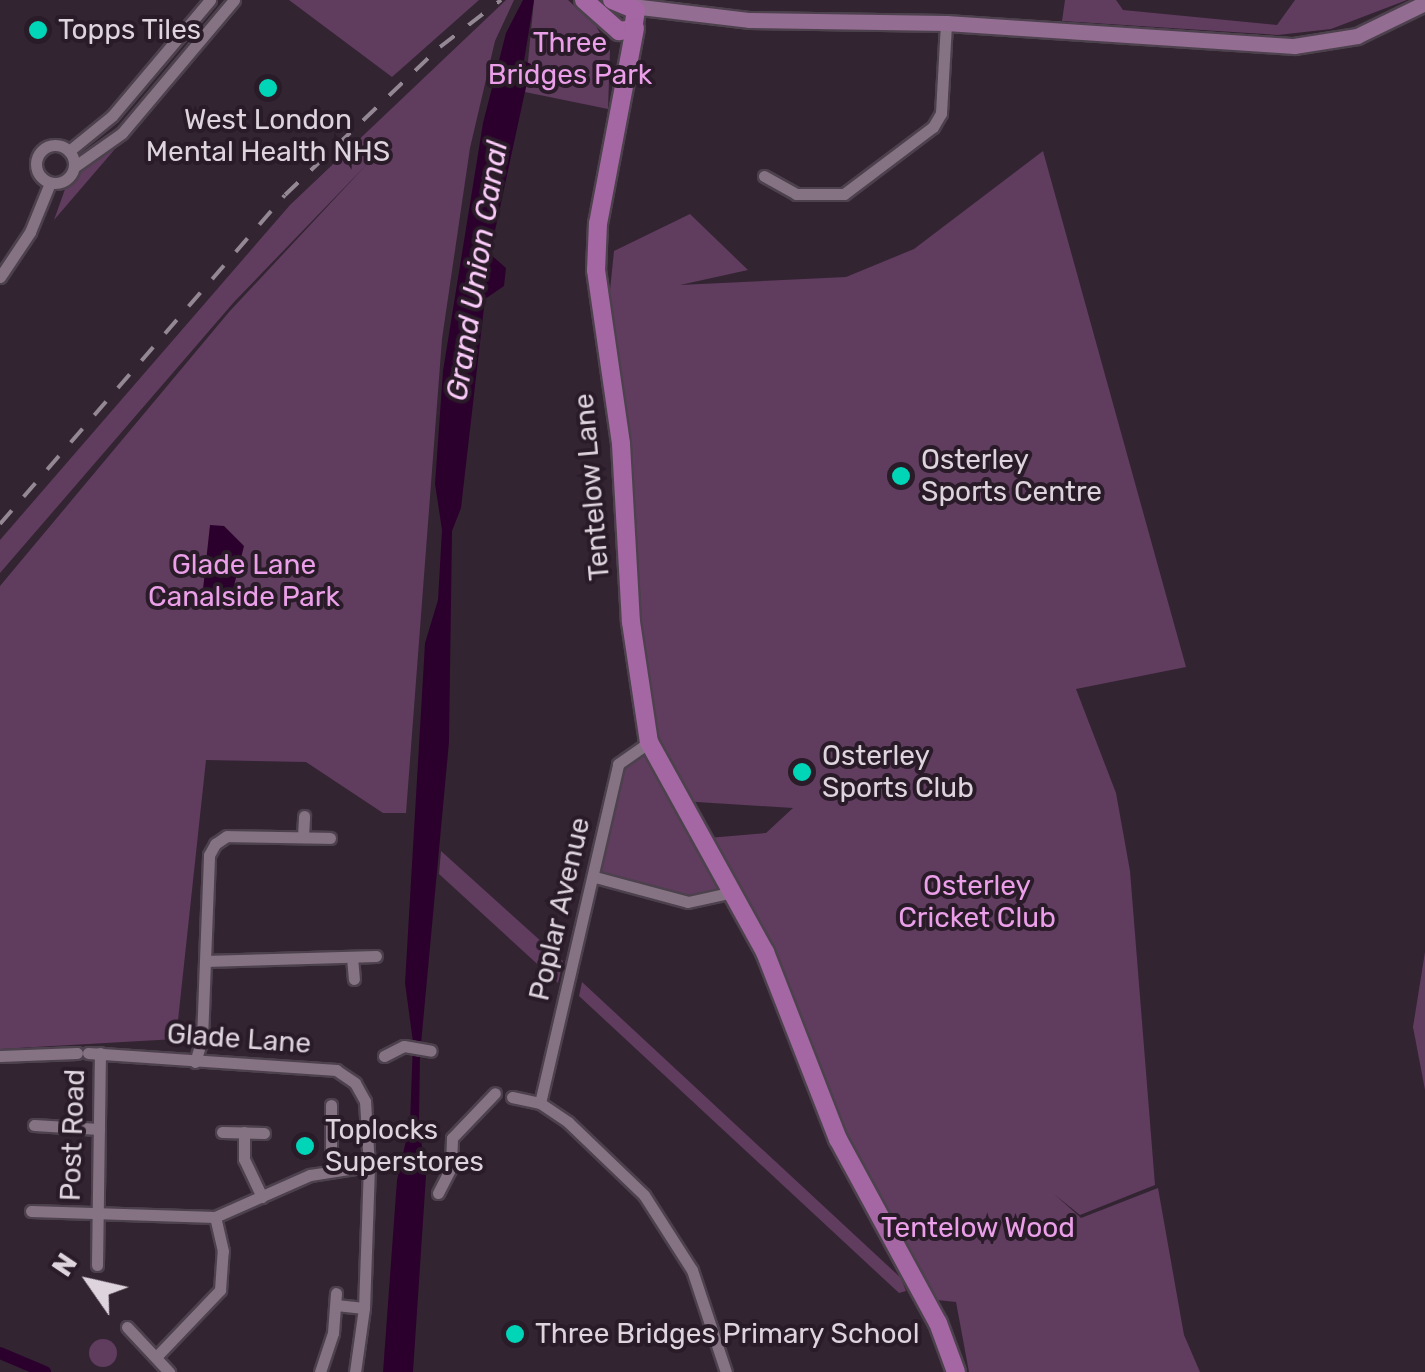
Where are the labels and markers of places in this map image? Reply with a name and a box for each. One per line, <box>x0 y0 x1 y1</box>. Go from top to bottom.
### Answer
place label: Topps Tiles <box>58 13 202 47</box>
marker: Topps Tiles <box>27 19 49 41</box>
marker: West London Mental Health NHS <box>257 77 279 99</box>
place label: West London Mental Health NHS <box>146 103 390 169</box>
place label: Osterley Sports Centre <box>921 443 1102 509</box>
marker: Osterley Sports Centre <box>890 465 912 487</box>
place label: Osterley Sports Club <box>822 739 974 805</box>
marker: Osterley Sports Club <box>791 761 813 783</box>
place label: Toplocks Superstores <box>325 1113 484 1179</box>
marker: Toplocks Superstores <box>294 1135 316 1157</box>
place label: Three Bridges Primary School <box>535 1317 920 1351</box>
marker: Three Bridges Primary School <box>504 1323 526 1345</box>

